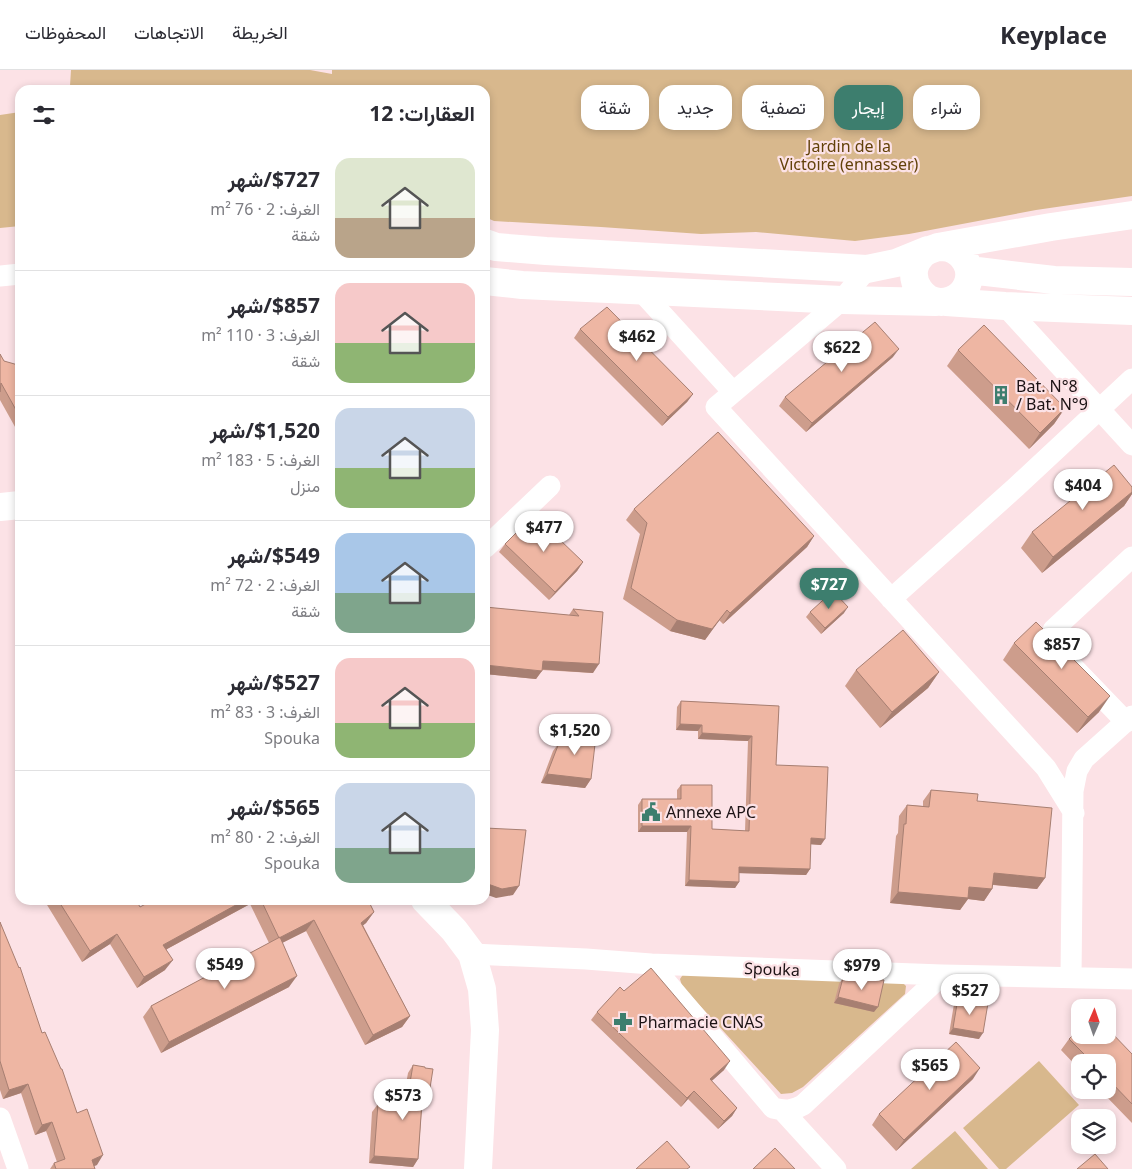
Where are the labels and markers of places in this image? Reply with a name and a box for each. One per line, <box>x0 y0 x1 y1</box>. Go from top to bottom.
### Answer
pin: $462 <box>607 320 667 362</box>
pin: $622 <box>812 330 872 373</box>
place label: Bat. N°8 / Bat. N°9 <box>1016 375 1088 415</box>
building icon: Bat. N°8 / Bat. N°9 <box>990 384 1012 406</box>
pin: $404 <box>1053 468 1113 511</box>
pin: $477 <box>514 510 574 553</box>
pin: $727 <box>799 568 859 610</box>
pin: $857 <box>1032 628 1092 670</box>
pin: $1,520 <box>534 714 616 756</box>
public building icon: Annexe APC <box>640 801 662 823</box>
place label: Annexe APC <box>666 801 756 823</box>
pin: $549 <box>195 948 255 990</box>
pin: $979 <box>832 948 892 991</box>
pin: $527 <box>940 974 1000 1016</box>
pharmacy icon: Pharmacie CNAS <box>612 1011 634 1033</box>
place label: Pharmacie CNAS <box>638 1011 764 1033</box>
pin: $565 <box>900 1048 960 1091</box>
pin: $573 <box>373 1078 433 1121</box>

